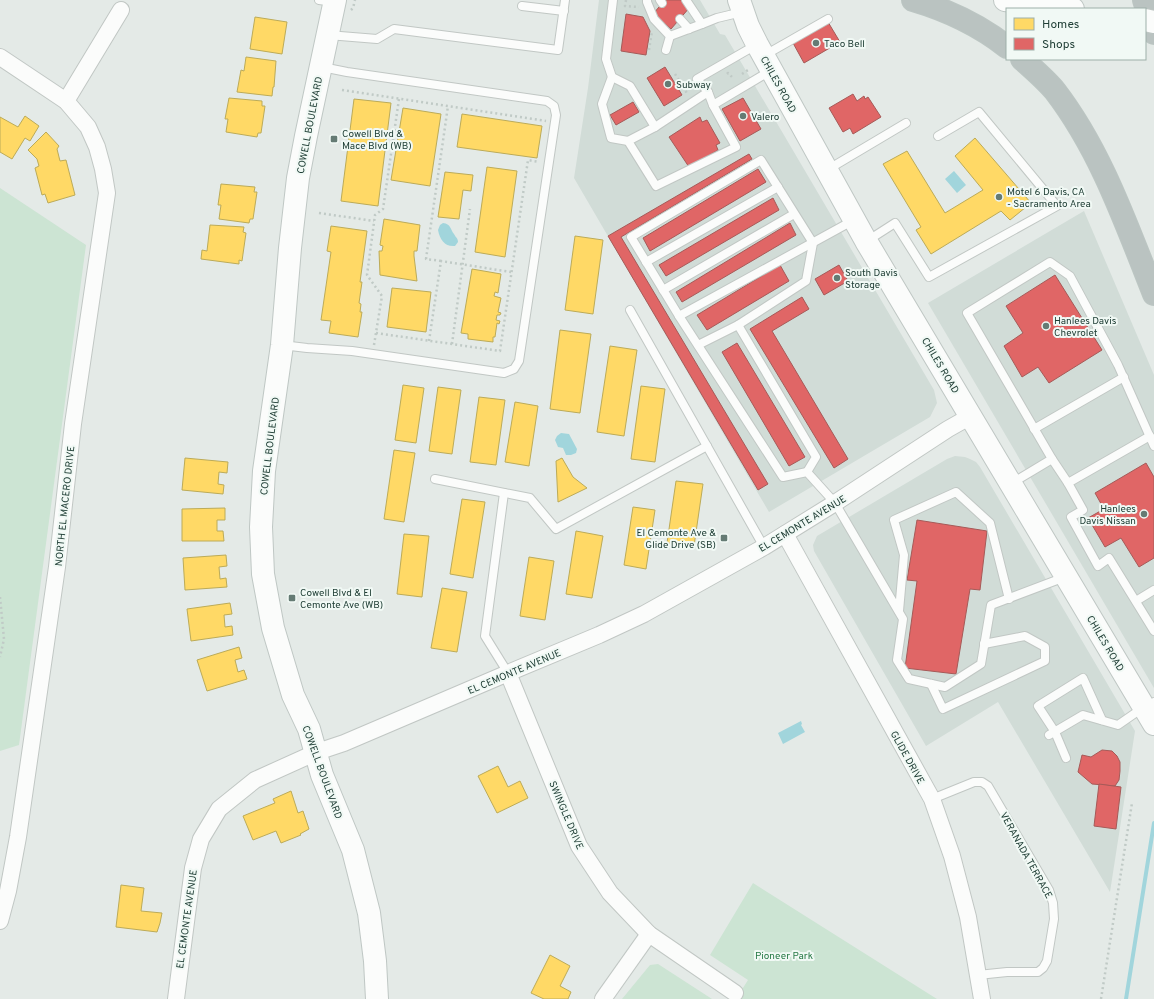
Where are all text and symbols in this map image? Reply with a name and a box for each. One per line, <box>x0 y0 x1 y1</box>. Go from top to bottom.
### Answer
legend <box>1006 8 1146 60</box>
text: Homes <box>1042 17 1079 33</box>
text: Shops <box>1042 37 1075 53</box>
marker: Taco Bell <box>811 38 821 48</box>
place label: Taco Bell <box>824 38 865 51</box>
street label: CHILES ROAD <box>757 54 799 116</box>
street label: COWELL BOULEVARD <box>295 75 326 175</box>
marker: Subway <box>663 79 673 89</box>
place label: Subway <box>676 79 711 92</box>
marker: Valero <box>738 111 748 121</box>
place label: Valero <box>751 111 780 124</box>
place label: Cowell Blvd & Mace Blvd (WB) <box>342 128 412 153</box>
marker: Cowell Blvd & Mace Blvd (WB) <box>329 134 339 144</box>
place label: Motel 6 Davis, CA - Sacramento Area <box>1007 186 1091 211</box>
marker: Motel 6 Davis, CA - Sacramento Area <box>994 192 1004 202</box>
place label: South Davis Storage <box>845 267 898 292</box>
marker: South Davis Storage <box>832 273 842 283</box>
place label: Hanlees Davis Chevrolet <box>1054 315 1117 340</box>
marker: Hanlees Davis Chevrolet <box>1041 321 1051 331</box>
street label: CHILES ROAD <box>918 335 962 396</box>
street label: COWELL BOULEVARD <box>258 396 283 496</box>
street label: NORTH EL MACERO DRIVE <box>53 445 78 567</box>
street label: EL CEMONTE AVENUE <box>757 493 849 556</box>
place label: Hanlees Davis Nissan <box>1079 503 1136 528</box>
marker: Hanlees Davis Nissan <box>1139 509 1149 519</box>
place label: El Cemonte Ave & Glide Drive (SB) <box>637 527 716 552</box>
marker: El Cemonte Ave & Glide Drive (SB) <box>719 533 729 543</box>
place label: Cowell Blvd & El Cemonte Ave (WB) <box>300 587 383 612</box>
marker: Cowell Blvd & El Cemonte Ave (WB) <box>287 593 297 603</box>
street label: CHILES ROAD <box>1083 613 1127 674</box>
street label: EL CEMONTE AVENUE <box>466 647 563 698</box>
street label: COWELL BOULEVARD <box>299 724 345 821</box>
street label: GLIDE DRIVE <box>887 729 927 787</box>
street label: SWINGLE DRIVE <box>545 779 586 852</box>
street label: VERANADA TERRACE <box>997 810 1055 901</box>
street label: EL CEMONTE AVENUE <box>174 869 201 970</box>
park label: Pioneer Park <box>755 950 813 963</box>

